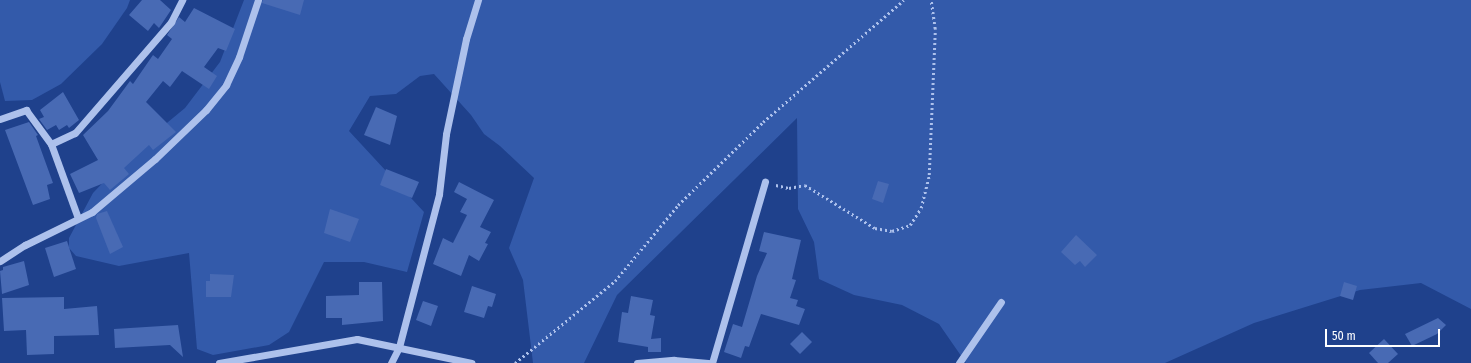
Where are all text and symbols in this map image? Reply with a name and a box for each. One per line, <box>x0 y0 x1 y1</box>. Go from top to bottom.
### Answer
scale bar <box>1327 321 1442 347</box>
text: 50 m <box>1332 329 1356 343</box>

